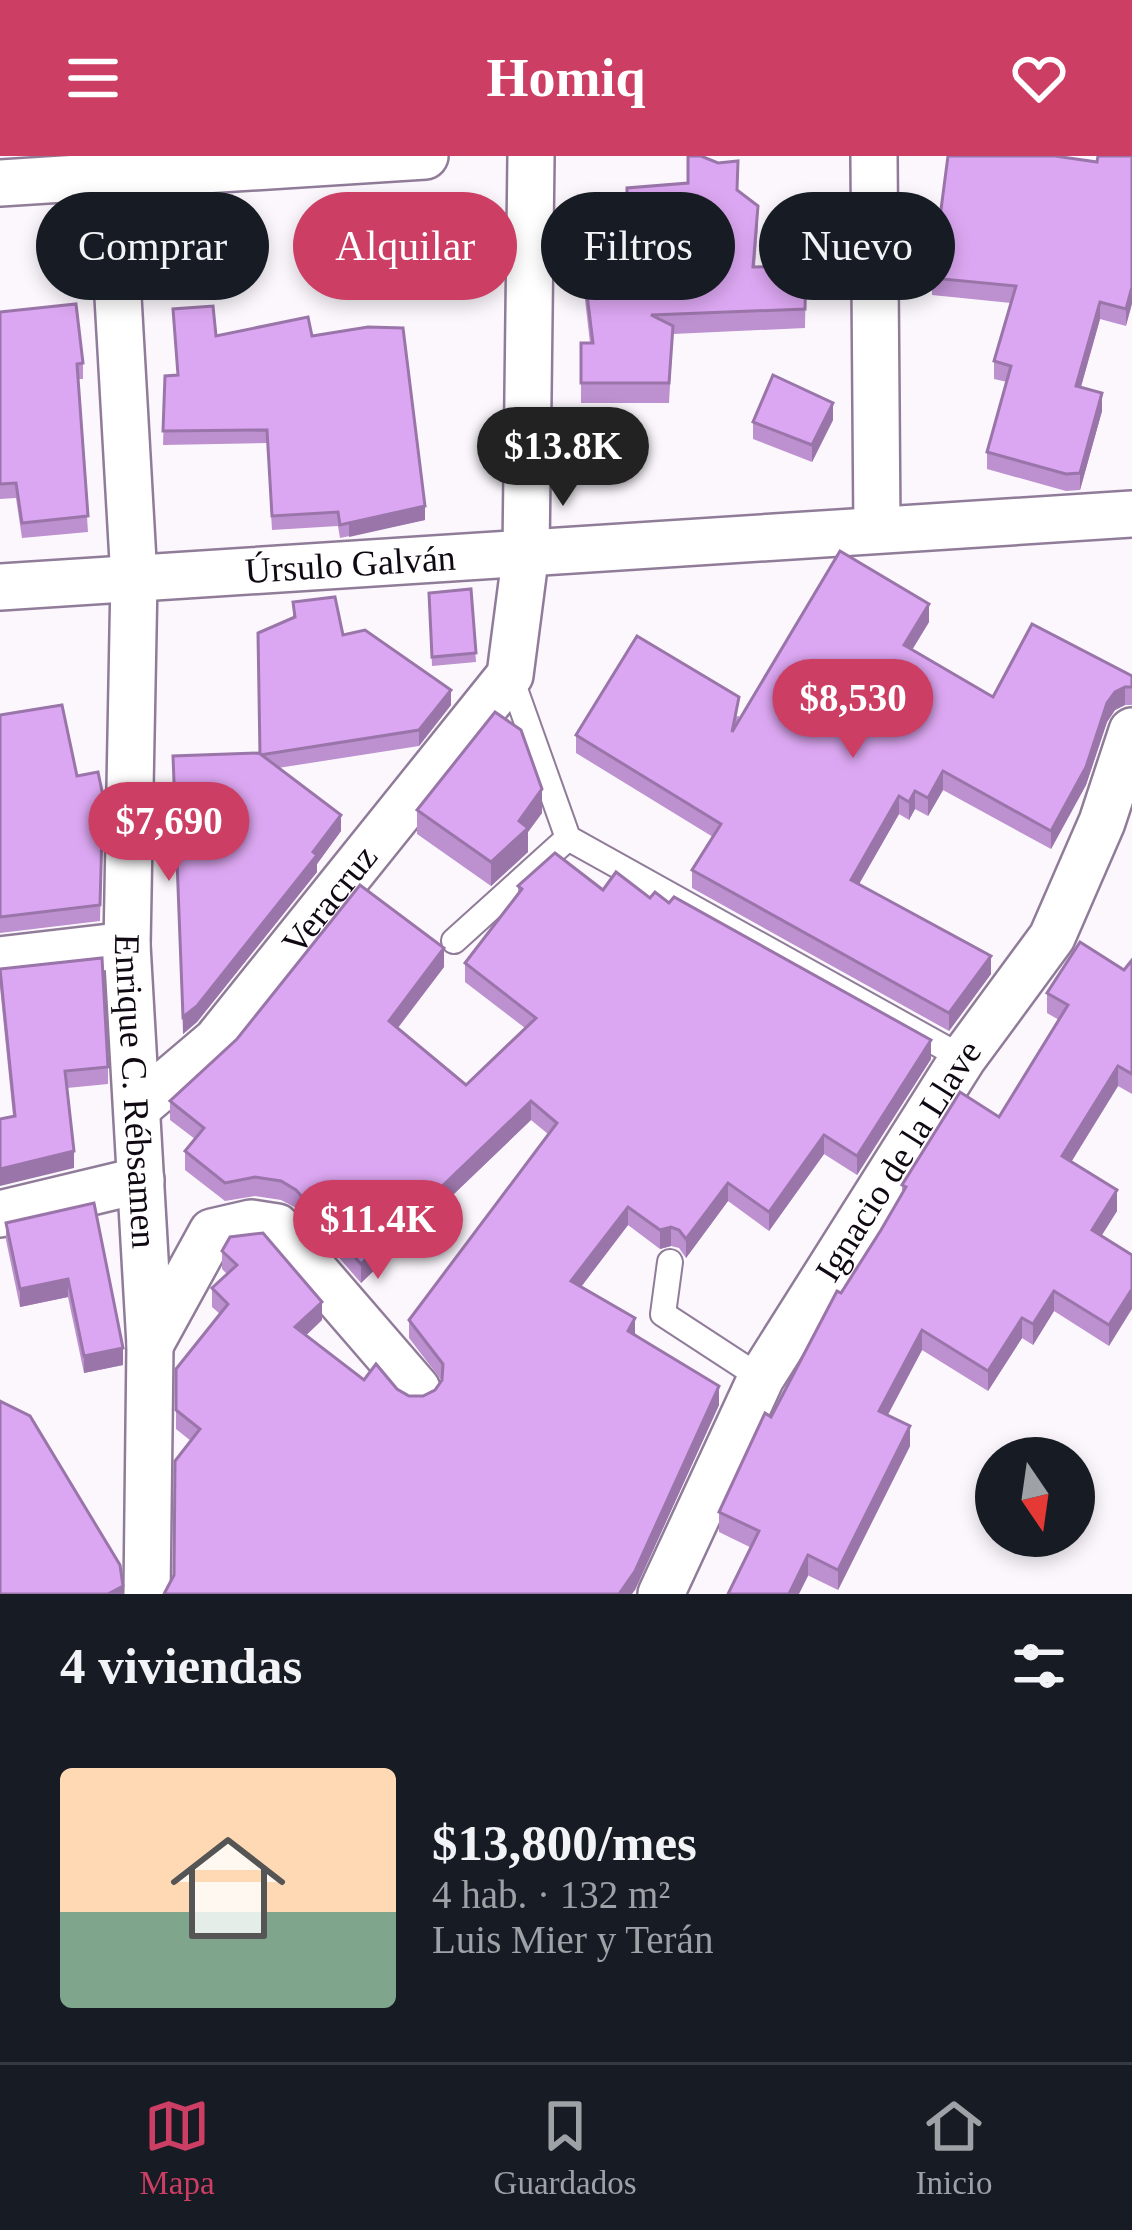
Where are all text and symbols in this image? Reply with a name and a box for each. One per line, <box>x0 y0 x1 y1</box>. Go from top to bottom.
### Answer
icon: menu <box>60 45 126 111</box>
icon: heart <box>1006 45 1072 111</box>
text: Homiq <box>486 48 646 108</box>
chip: Comprar <box>36 192 269 300</box>
chip: Alquilar <box>293 192 517 300</box>
chip: Filtros <box>541 192 735 300</box>
chip: Nuevo <box>759 192 955 300</box>
pin: $13.8K <box>465 407 661 509</box>
text: $13.8K <box>504 424 622 467</box>
street label: Úrsulo Galván <box>244 538 457 591</box>
pin: $8,530 <box>755 659 951 761</box>
text: $8,530 <box>799 676 907 719</box>
pin: $7,690 <box>71 782 267 884</box>
text: $7,690 <box>115 799 223 842</box>
street label: Veracruz <box>274 837 385 962</box>
street label: Enrique C. Rébsamen <box>107 933 164 1249</box>
street label: Ignacio de la Llave <box>807 1032 989 1288</box>
pin: $11.4K <box>280 1180 476 1282</box>
text: $11.4K <box>320 1197 436 1240</box>
north arrow <box>975 1437 1095 1557</box>
map controls <box>975 1437 1095 1557</box>
icon: filters <box>1006 1633 1072 1699</box>
text: 4 viviendas <box>60 1638 302 1694</box>
text: $13,800/mes <box>432 1815 697 1871</box>
icon: home <box>156 1816 300 1960</box>
text: 4 hab. · 132 m² <box>432 1873 670 1916</box>
text: Luis Mier y Terán <box>432 1918 713 1961</box>
tab: Mapa <box>139 2093 215 2202</box>
tab: Guardados <box>494 2093 637 2202</box>
tab: Inicio <box>916 2093 993 2202</box>

